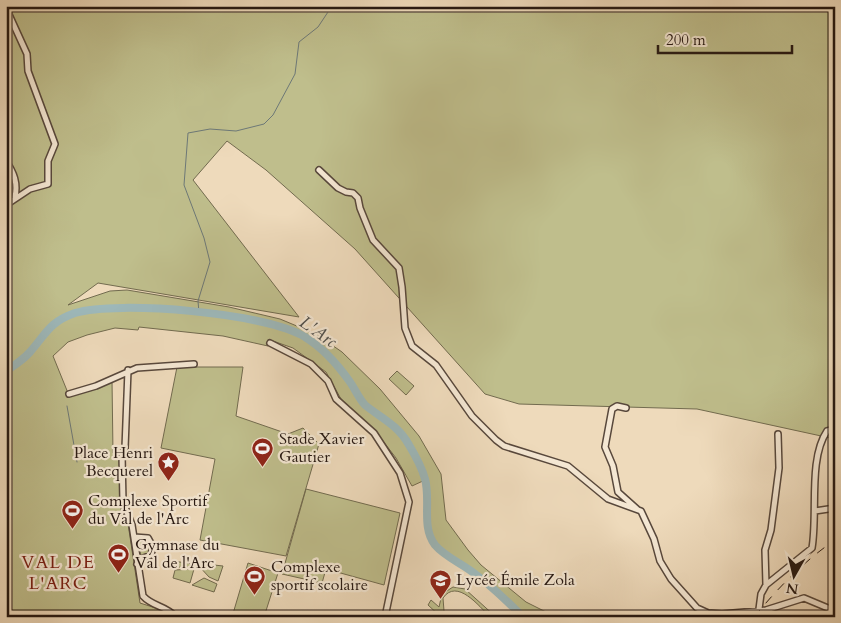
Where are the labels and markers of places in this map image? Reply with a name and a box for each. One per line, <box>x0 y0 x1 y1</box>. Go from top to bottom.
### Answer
place label: Stade Xavier Gautier <box>279 428 364 468</box>
sports icon: Stade Xavier Gautier <box>251 436 275 467</box>
place label: Place Henri Becquerel <box>74 442 154 482</box>
place icon: Place Henri Becquerel <box>157 450 181 481</box>
place label: Complexe Sportif du Val de l'Arc <box>88 490 210 530</box>
sports icon: Complexe Sportif du Val de l'Arc <box>60 498 84 529</box>
place label: Gymnase du Val de l'Arc <box>135 534 220 574</box>
sports icon: Gymnase du Val de l'Arc <box>107 542 131 573</box>
place label: Complexe sportif scolaire <box>271 556 368 596</box>
sports icon: Complexe sportif scolaire <box>243 564 267 595</box>
school or university icon: Lycée Émile Zola <box>428 568 452 599</box>
place label: Lycée Émile Zola <box>456 569 575 591</box>

